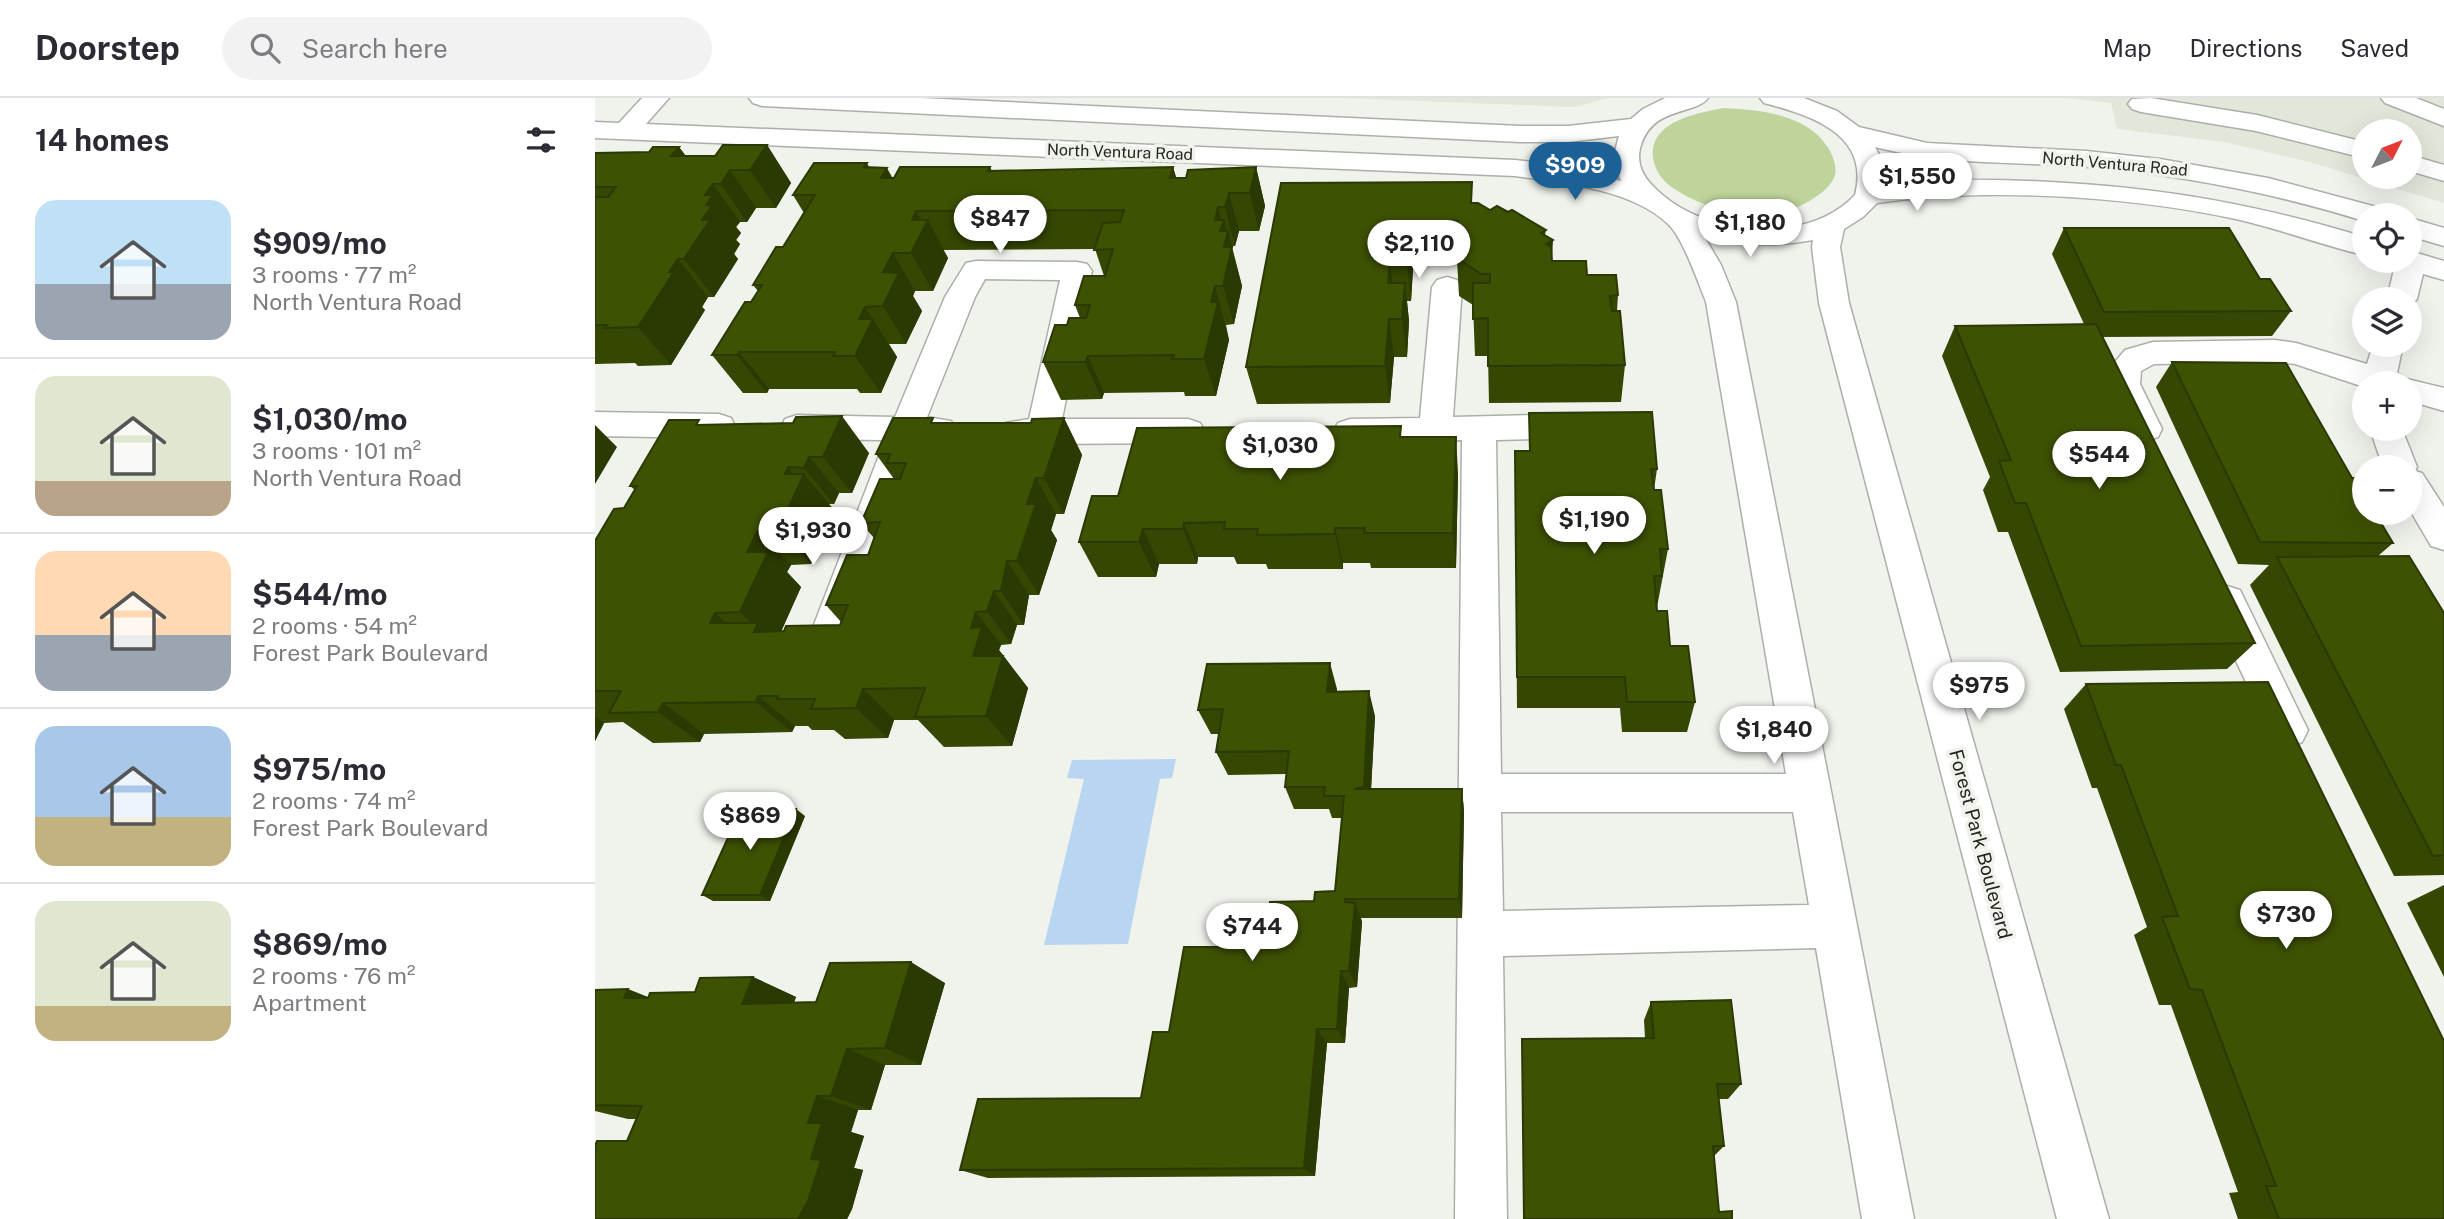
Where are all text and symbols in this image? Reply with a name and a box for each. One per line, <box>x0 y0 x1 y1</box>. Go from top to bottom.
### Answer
search box <box>222 17 712 80</box>
text: Doorstep <box>35 29 180 67</box>
icon: search <box>246 29 284 67</box>
text: Search here <box>302 33 448 64</box>
text: Map <box>2103 34 2152 62</box>
text: Directions <box>2190 34 2302 62</box>
text: Saved <box>2340 34 2409 62</box>
north arrow <box>2352 119 2422 189</box>
map controls <box>2352 119 2422 525</box>
icon: filters <box>522 121 560 159</box>
text: 14 homes <box>35 122 169 158</box>
street label: North Ventura Road <box>1047 140 1193 164</box>
pin: $909 <box>1534 142 1616 202</box>
street label: North Ventura Road <box>2041 148 2189 180</box>
text: $909 <box>1545 151 1605 178</box>
pin: $1,550 <box>1860 153 1974 213</box>
text: $1,550 <box>1878 162 1956 189</box>
pin: $847 <box>959 195 1041 255</box>
pin: $1,180 <box>1693 200 1807 259</box>
button: locate <box>2352 203 2422 273</box>
text: $847 <box>970 204 1030 231</box>
text: $1,180 <box>1714 208 1786 235</box>
pin: $2,110 <box>1362 220 1476 280</box>
text: $909/mo <box>252 225 387 261</box>
icon: home <box>91 228 175 312</box>
text: $2,110 <box>1383 229 1455 256</box>
text: 3 rooms · 77 m² <box>252 261 416 288</box>
button: layers <box>2352 287 2422 357</box>
text: North Ventura Road <box>252 288 462 315</box>
button: + <box>2352 371 2422 441</box>
text: $1,030/mo <box>252 401 408 437</box>
icon: home <box>91 404 175 488</box>
pin: $1,030 <box>1223 422 1337 482</box>
text: $1,030 <box>1242 431 1318 458</box>
pin: $544 <box>2058 432 2140 491</box>
text: 3 rooms · 101 m² <box>252 437 421 464</box>
text: $544 <box>2068 440 2130 467</box>
button: − <box>2352 455 2422 525</box>
text: North Ventura Road <box>252 464 462 491</box>
pin: $1,190 <box>1537 496 1651 556</box>
text: $1,190 <box>1558 505 1630 532</box>
pin: $1,930 <box>756 508 870 567</box>
text: $1,930 <box>775 516 852 543</box>
text: $544/mo <box>252 576 388 612</box>
icon: home <box>91 579 175 663</box>
text: 2 rooms · 54 m² <box>252 612 417 639</box>
text: Forest Park Boulevard <box>252 639 488 666</box>
pin: $975 <box>1938 662 2020 722</box>
text: $975 <box>1949 671 2009 698</box>
pin: $1,840 <box>1717 706 1831 766</box>
text: $1,840 <box>1735 715 1813 742</box>
street label: Forest Park Boulevard <box>1945 747 2017 941</box>
text: $975/mo <box>252 751 386 787</box>
icon: home <box>91 754 175 838</box>
text: 2 rooms · 74 m² <box>252 787 415 814</box>
pin: $869 <box>709 792 791 852</box>
text: $869 <box>719 801 781 828</box>
text: Forest Park Boulevard <box>252 814 488 841</box>
pin: $730 <box>2245 892 2327 951</box>
text: $730 <box>2256 900 2316 927</box>
pin: $744 <box>1211 904 1293 963</box>
text: $744 <box>1222 912 1282 939</box>
text: $869/mo <box>252 926 388 962</box>
icon: home <box>91 929 175 1013</box>
text: 2 rooms · 76 m² <box>252 962 415 989</box>
text: Apartment <box>252 989 367 1016</box>

